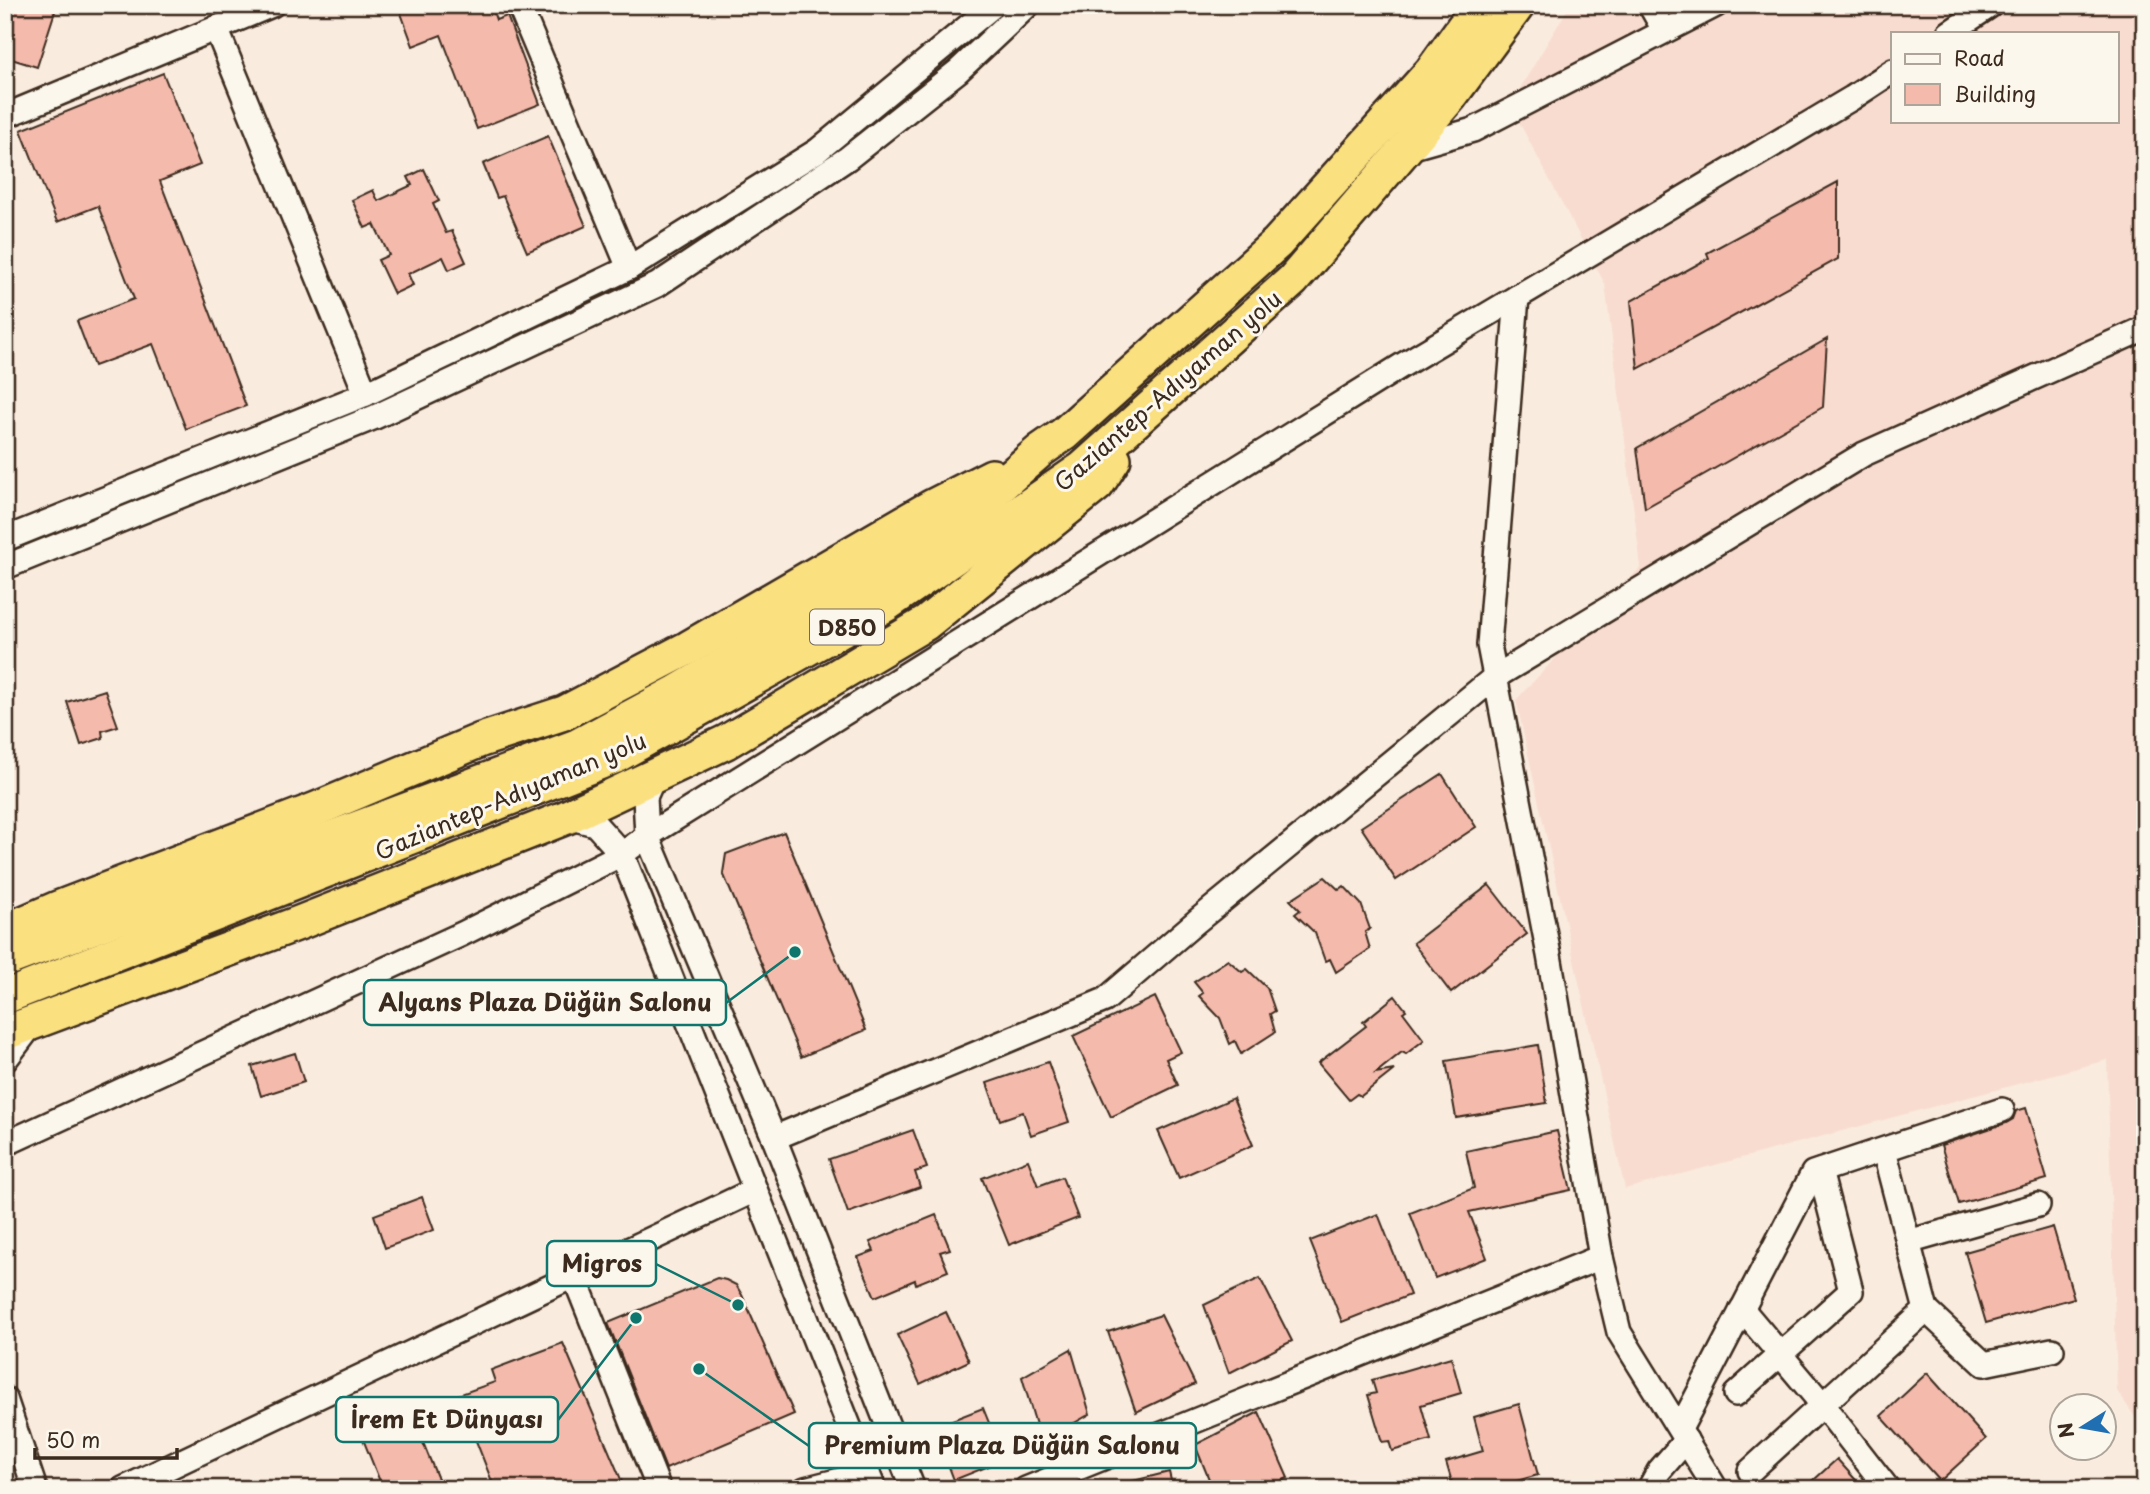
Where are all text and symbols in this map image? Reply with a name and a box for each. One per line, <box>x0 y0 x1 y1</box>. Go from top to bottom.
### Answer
legend <box>1891 32 2118 122</box>
text: Road <box>1954 41 2005 73</box>
text: Building <box>1954 77 2036 109</box>
street label: Gaziantep-Adıyaman yolu <box>1045 281 1289 499</box>
road number: D850 <box>810 610 884 644</box>
street label: Gaziantep-Adıyaman yolu <box>369 722 651 868</box>
callout: Alyans Plaza Düğün Salonu <box>364 980 726 1025</box>
text: Alyans Plaza Düğün Salonu <box>378 983 712 1019</box>
callout: Migros <box>547 1241 656 1286</box>
text: Migros <box>562 1244 642 1280</box>
north arrow <box>2048 1392 2118 1462</box>
callout: İrem Et Dünyası <box>336 1397 558 1442</box>
text: İrem Et Dünyası <box>351 1400 543 1436</box>
scale bar <box>35 1417 177 1461</box>
text: N <box>2050 1420 2081 1440</box>
text: 50 m <box>46 1423 100 1455</box>
callout: Premium Plaza Düğün Salonu <box>809 1423 1196 1468</box>
text: Premium Plaza Düğün Salonu <box>824 1426 1180 1462</box>

